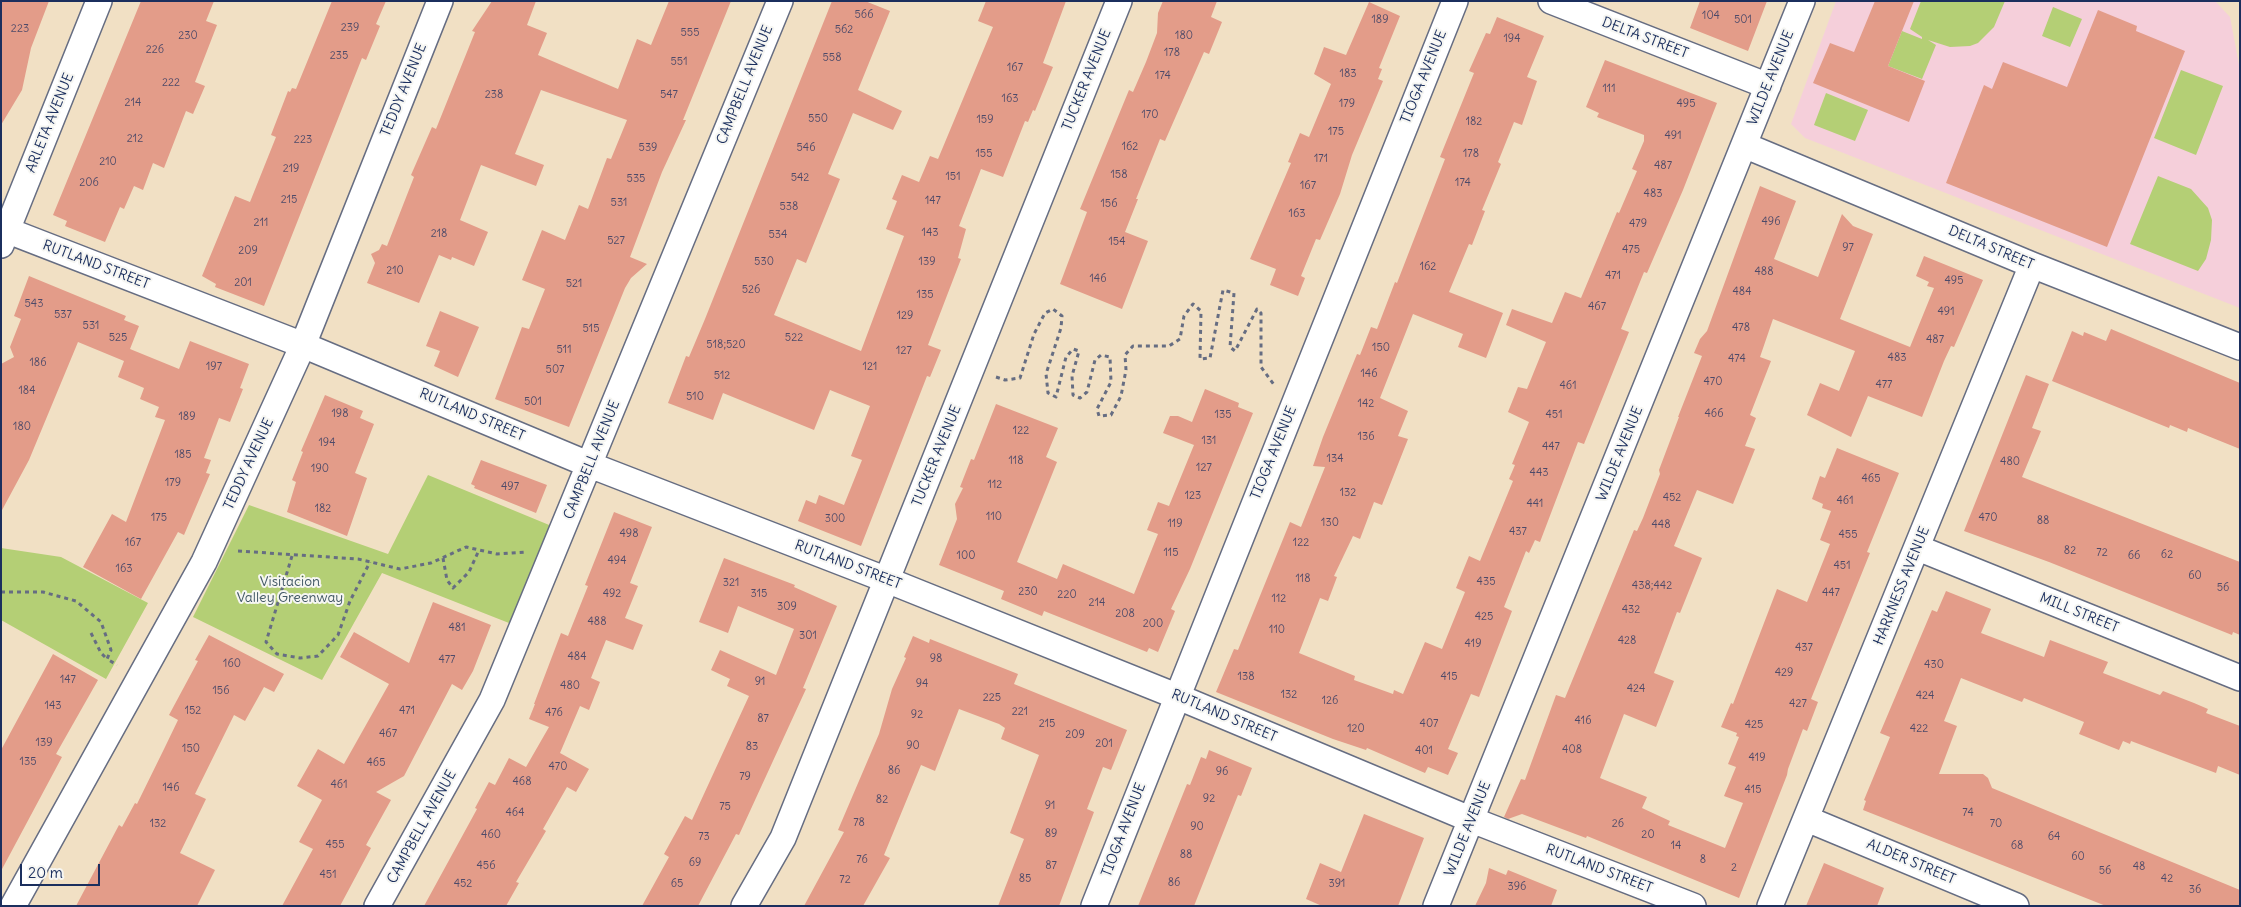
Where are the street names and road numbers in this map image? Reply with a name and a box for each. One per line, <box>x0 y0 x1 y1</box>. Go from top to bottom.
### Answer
street label: DELTA STREET <box>1599 14 1691 62</box>
street label: CAMPBELL AVENUE <box>713 23 777 147</box>
street label: TUCKER AVENUE <box>1059 27 1115 133</box>
street label: TIOGA AVENUE <box>1398 28 1450 126</box>
street label: WILDE AVENUE <box>1744 28 1798 128</box>
street label: TEDDY AVENUE <box>378 41 430 139</box>
street label: ARLETA AVENUE <box>22 71 78 175</box>
street label: DELTA STREET <box>1946 222 2036 274</box>
street label: RUTLAND STREET <box>40 237 152 293</box>
street label: RUTLAND STREET <box>417 385 527 445</box>
street label: CAMPBELL AVENUE <box>560 398 624 522</box>
street label: TUCKER AVENUE <box>909 403 965 509</box>
street label: TIOGA AVENUE <box>1248 404 1300 502</box>
street label: WILDE AVENUE <box>1593 404 1647 504</box>
street label: TEDDY AVENUE <box>220 415 278 513</box>
street label: HARKNESS AVENUE <box>1871 524 1933 648</box>
street label: RUTLAND STREET <box>792 537 904 593</box>
street label: MILL STREET <box>2037 590 2121 636</box>
street label: RUTLAND STREET <box>1169 686 1279 746</box>
street label: CAMPBELL AVENUE <box>384 767 460 887</box>
street label: WILDE AVENUE <box>1441 779 1495 879</box>
street label: TIOGA AVENUE <box>1098 781 1150 879</box>
street label: ALDER STREET <box>1864 836 1958 888</box>
street label: RUTLAND STREET <box>1543 841 1655 897</box>

